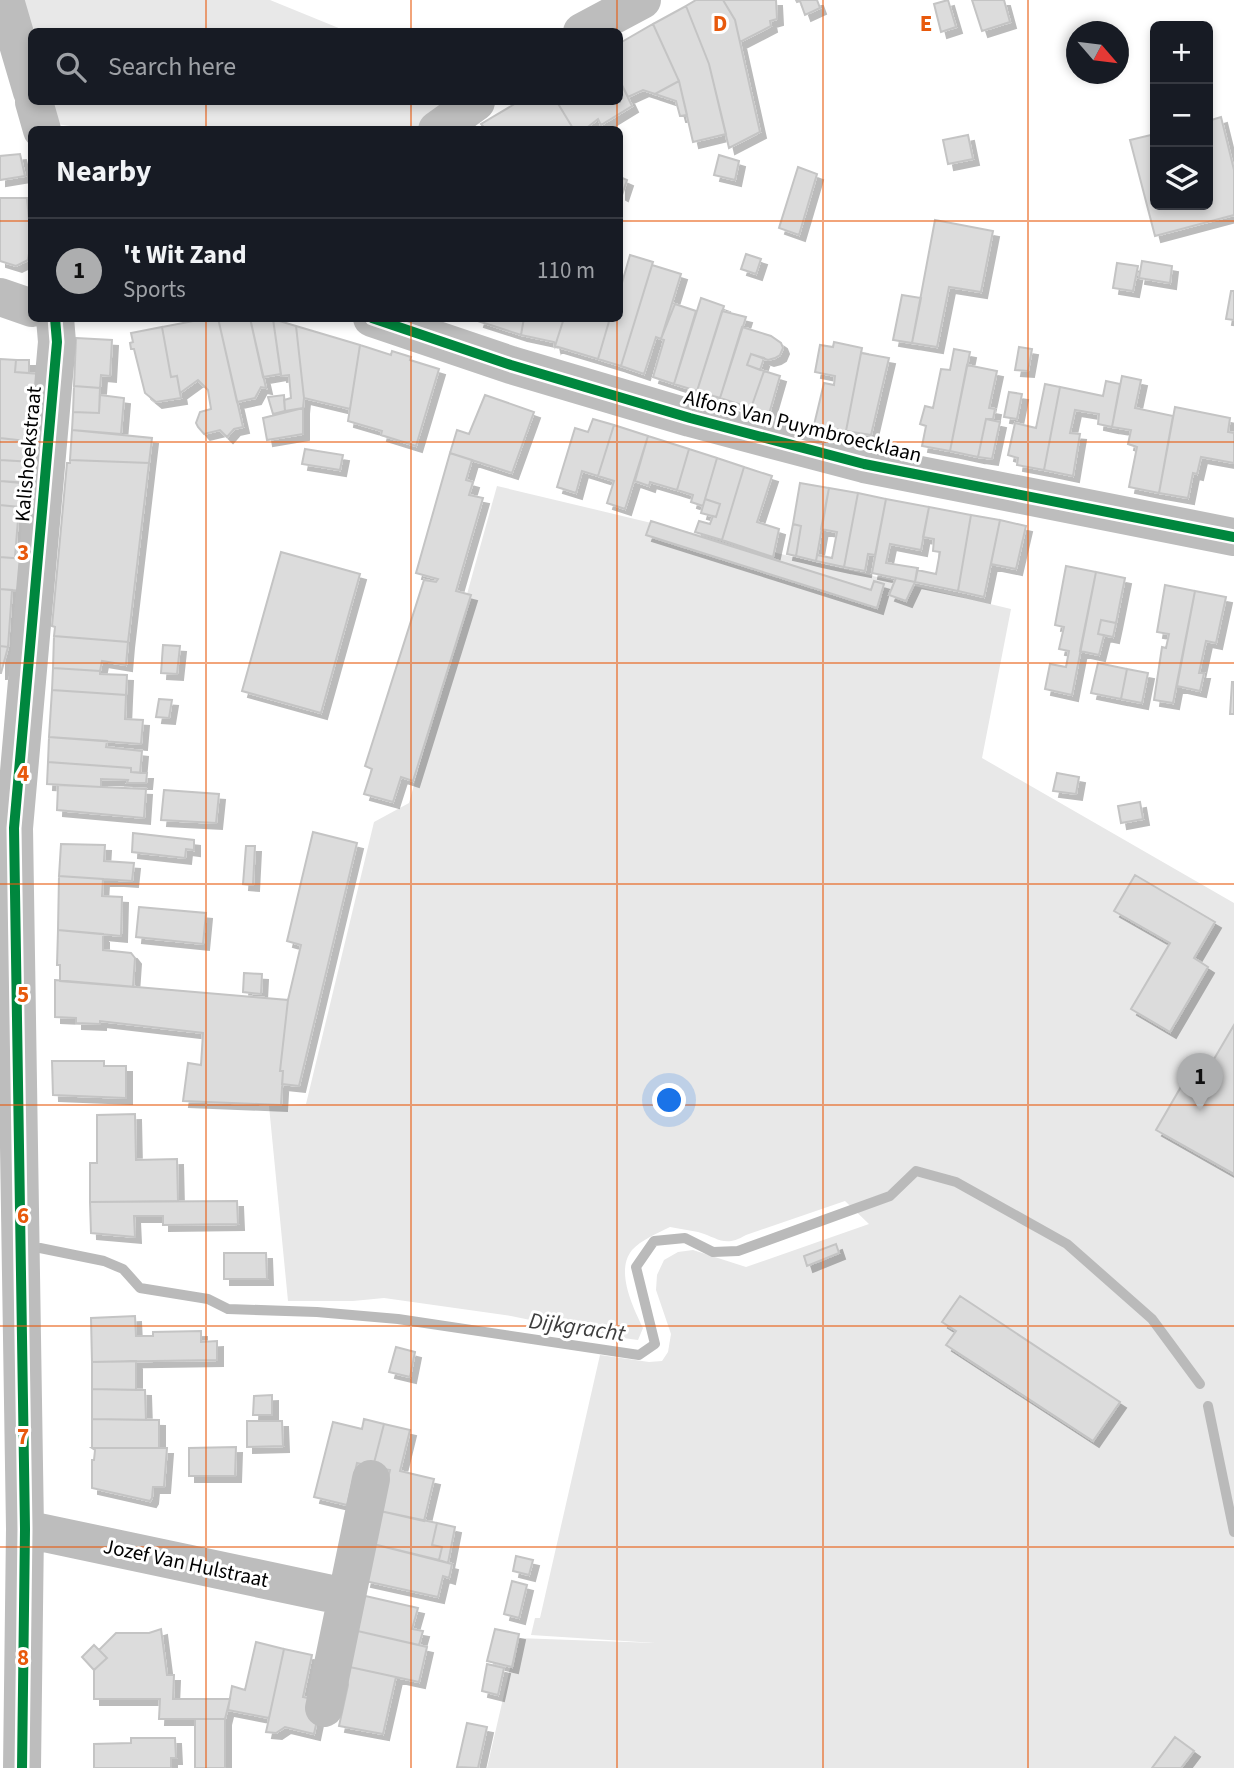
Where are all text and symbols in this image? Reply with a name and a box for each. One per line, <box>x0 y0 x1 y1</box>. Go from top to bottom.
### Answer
text: D <box>713 7 727 40</box>
text: E <box>920 7 932 40</box>
north arrow <box>1066 21 1129 84</box>
map controls <box>1150 21 1213 210</box>
button: + <box>1150 21 1213 84</box>
search box <box>28 28 623 105</box>
icon: search <box>52 48 90 86</box>
text: Search here <box>108 48 236 85</box>
button: − <box>1150 84 1213 147</box>
button: layers <box>1150 147 1213 210</box>
text: Nearby <box>56 150 151 193</box>
text: 't Wit Zand <box>123 236 247 273</box>
text: 1 <box>73 254 85 287</box>
text: 110 m <box>537 254 595 287</box>
text: Sports <box>123 273 186 306</box>
street label: Alfons Van Puymbroecklaan <box>681 382 925 470</box>
street label: Kalishoekstraat <box>7 385 49 523</box>
text: 3 <box>17 536 29 569</box>
text: 4 <box>17 757 29 790</box>
text: 5 <box>17 978 29 1011</box>
pin: 1 <box>1177 1053 1223 1111</box>
your location <box>652 1083 686 1117</box>
text: 6 <box>17 1199 29 1232</box>
water label: Dijkgracht <box>527 1304 628 1350</box>
text: 7 <box>17 1420 29 1453</box>
street label: Jozef Van Hulstraat <box>101 1531 271 1595</box>
text: 8 <box>17 1641 29 1674</box>

